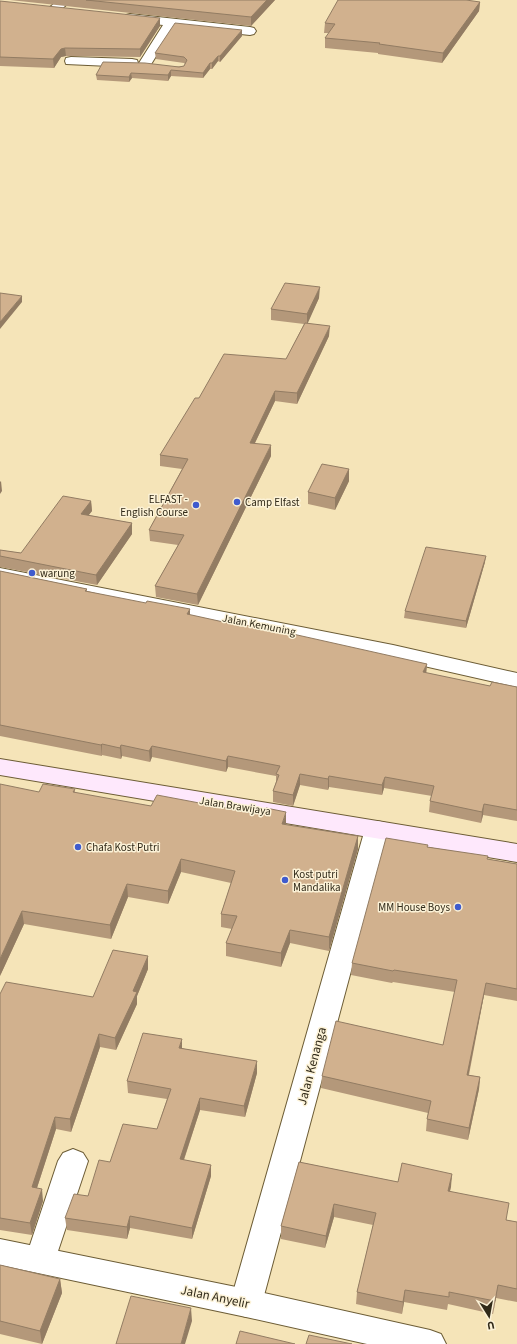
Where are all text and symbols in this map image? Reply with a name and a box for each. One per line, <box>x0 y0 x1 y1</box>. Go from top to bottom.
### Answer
place label: ELFAST - English Course <box>120 492 189 520</box>
place label: Camp Elfast <box>245 495 300 510</box>
marker: Camp Elfast <box>232 497 242 507</box>
marker: ELFAST - English Course <box>191 500 201 510</box>
place label: warung <box>40 566 75 581</box>
marker: warung <box>27 568 37 578</box>
street label: Jalan Kemuning <box>221 611 297 640</box>
street label: Jalan Brawijaya <box>198 793 272 819</box>
place label: Chafa Kost Putri <box>86 840 160 855</box>
marker: Chafa Kost Putri <box>73 842 83 852</box>
place label: Kost putri Mandalika <box>293 867 341 895</box>
marker: Kost putri Mandalika <box>280 875 290 885</box>
place label: MM House Boys <box>378 900 450 915</box>
marker: MM House Boys <box>453 902 463 912</box>
street label: Jalan Kenanga <box>293 1025 331 1107</box>
street label: Jalan Anyelir <box>179 1281 252 1313</box>
north arrow <box>469 1296 509 1336</box>
text: U <box>486 1317 496 1333</box>

